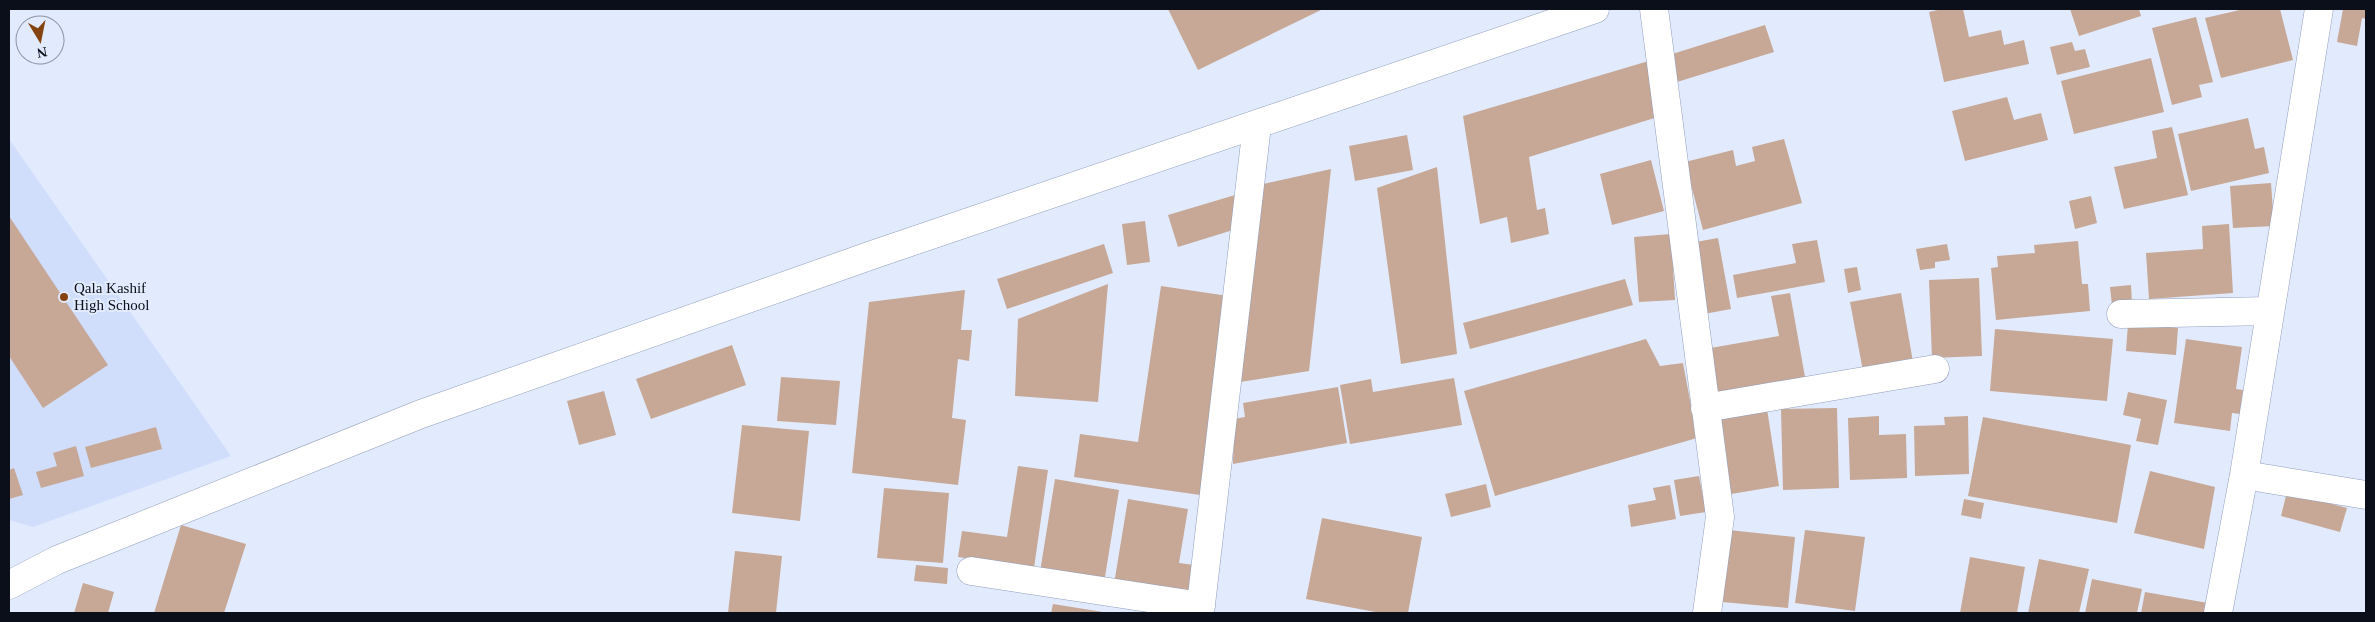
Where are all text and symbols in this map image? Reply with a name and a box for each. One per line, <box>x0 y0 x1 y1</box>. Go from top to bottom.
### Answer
north arrow <box>15 15 65 65</box>
text: N <box>36 44 48 61</box>
place label: Qala Kashif High School <box>74 280 149 313</box>
marker: Qala Kashif High School <box>58 291 70 303</box>

